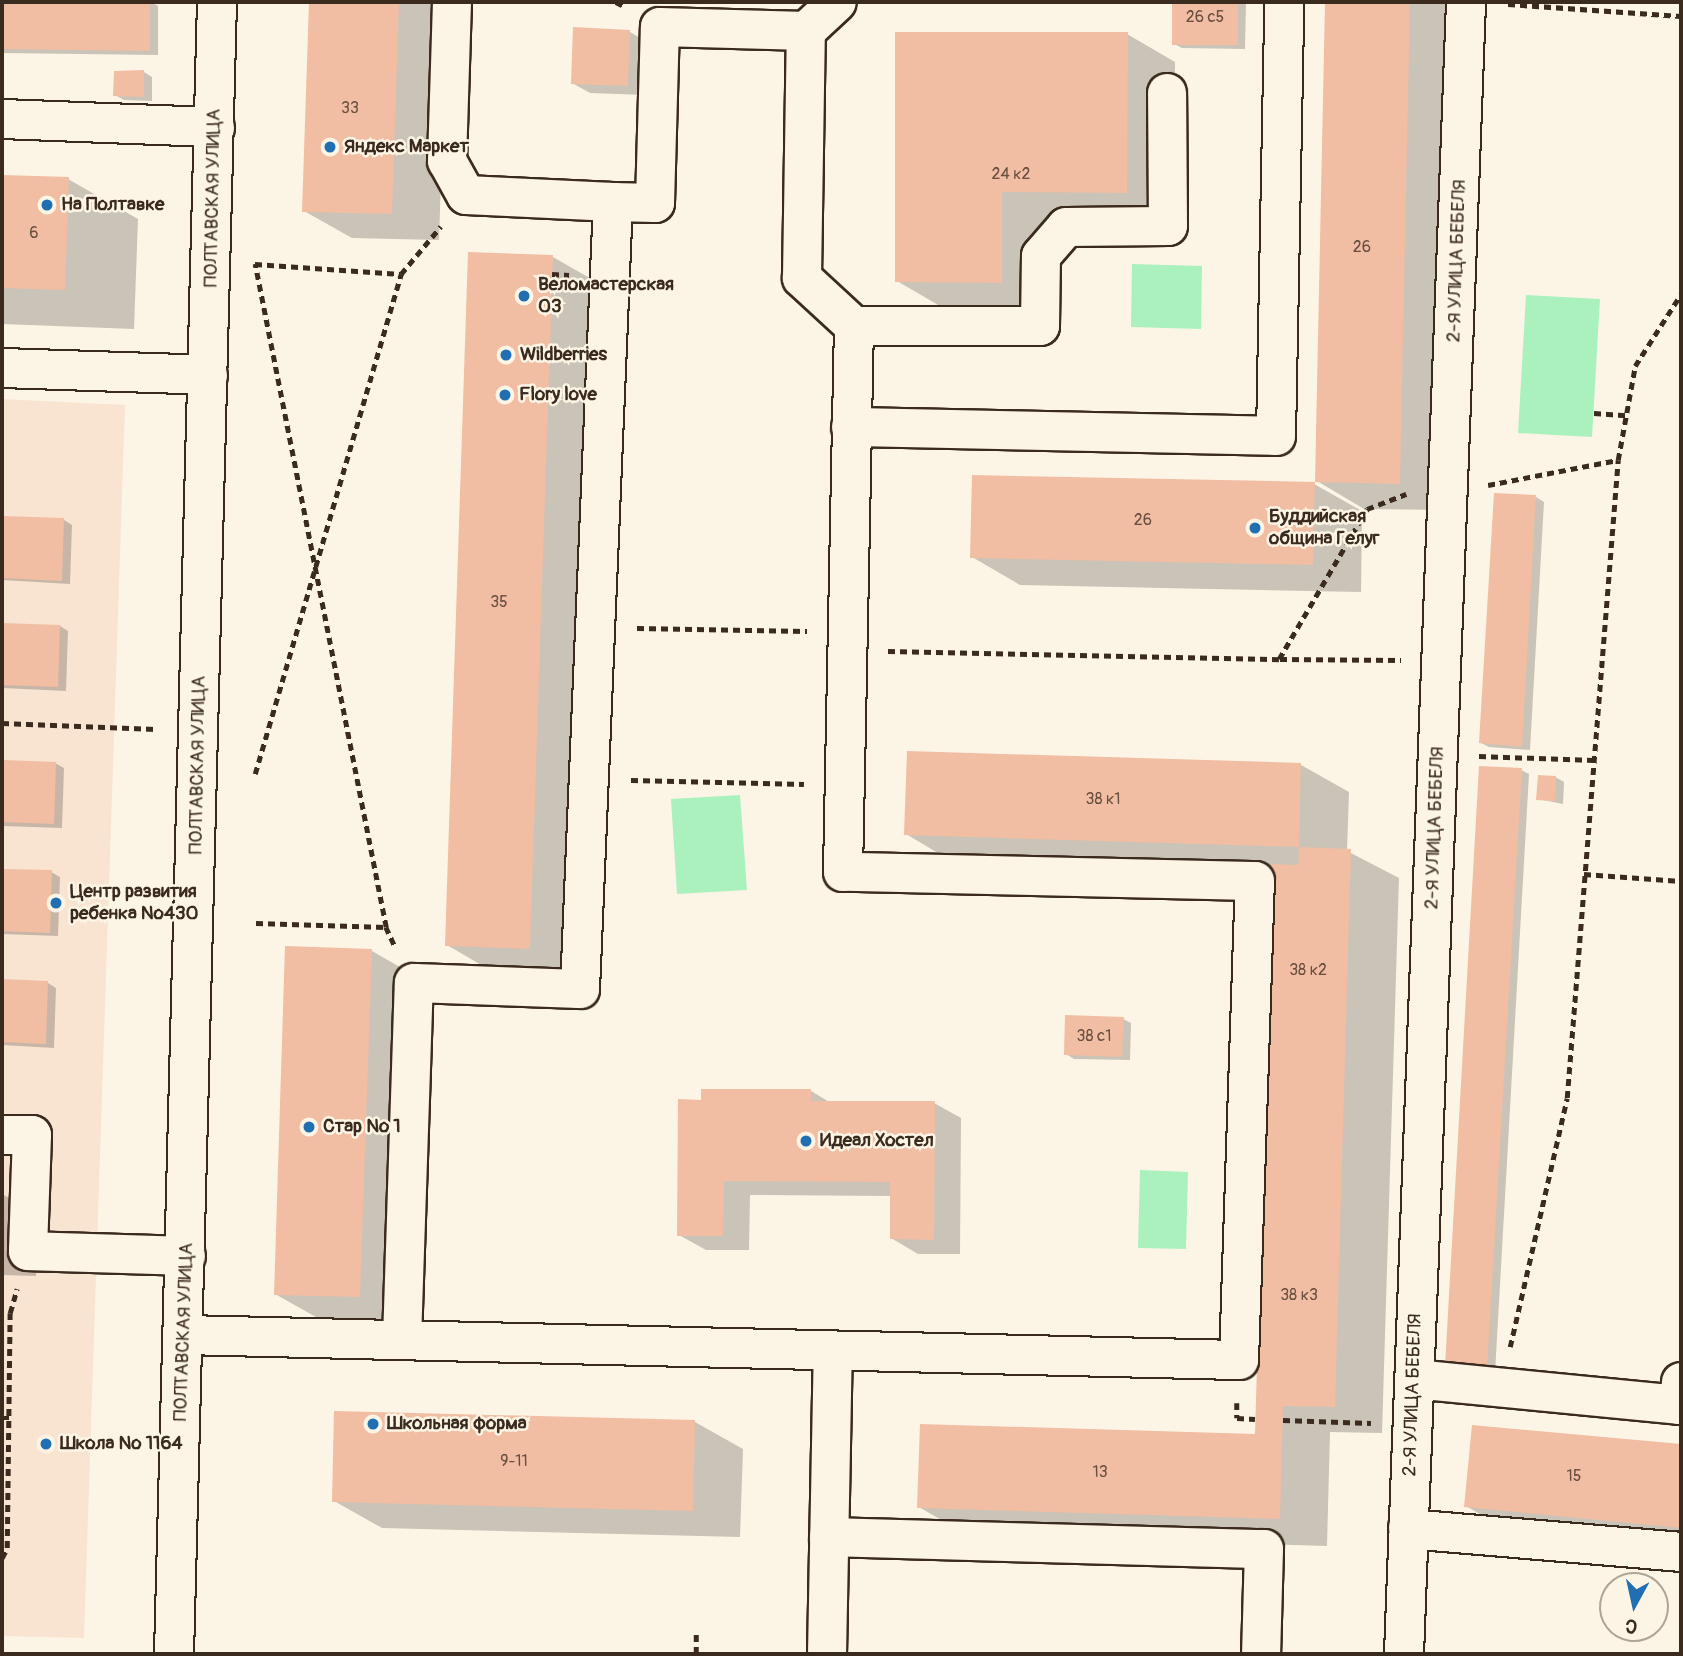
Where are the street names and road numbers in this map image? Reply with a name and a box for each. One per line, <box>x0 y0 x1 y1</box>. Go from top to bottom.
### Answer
street label: ПОЛТАВСКАЯ УЛИЦА <box>200 109 226 287</box>
street label: 2-Я УЛИЦА БЕБЕЛЯ <box>1443 179 1471 343</box>
street label: ПОЛТАВСКАЯ УЛИЦА <box>185 676 211 854</box>
street label: 2-Я УЛИЦА БЕБЕЛЯ <box>1421 746 1449 910</box>
street label: ПОЛТАВСКАЯ УЛИЦА <box>169 1242 199 1422</box>
street label: 2-Я УЛИЦА БЕБЕЛЯ <box>1399 1313 1427 1477</box>

